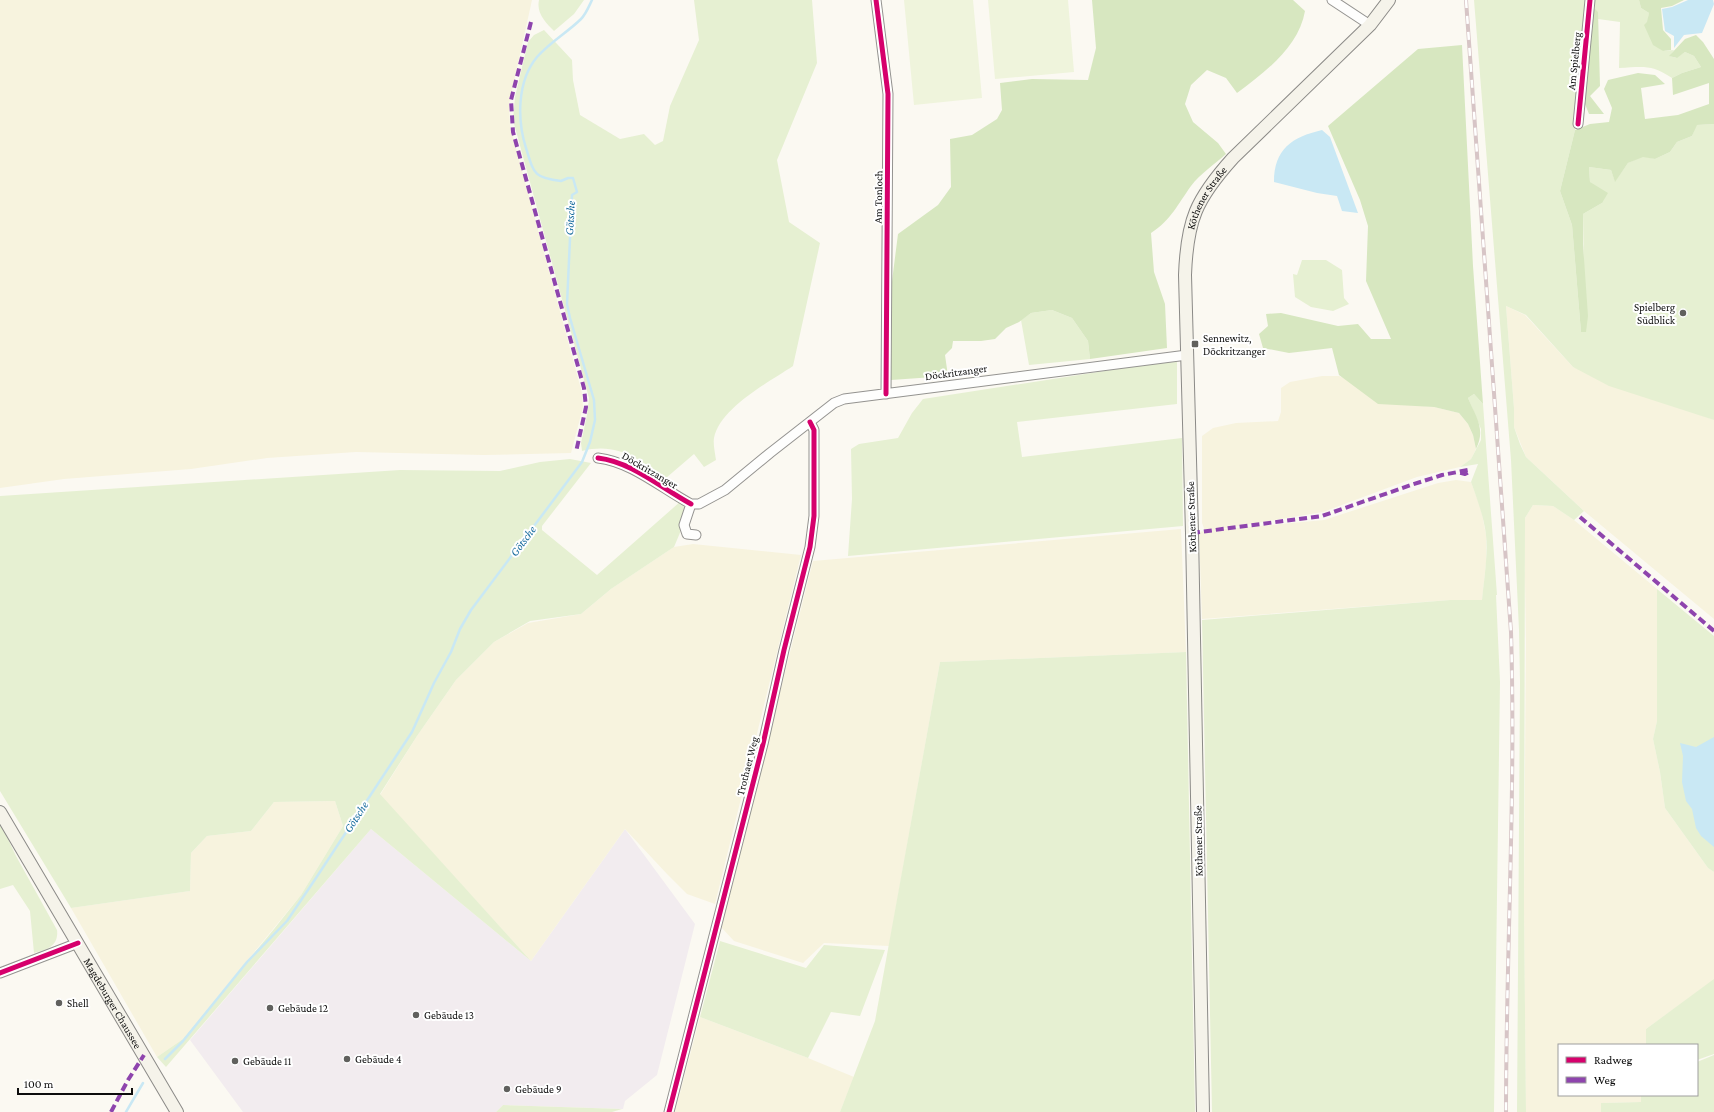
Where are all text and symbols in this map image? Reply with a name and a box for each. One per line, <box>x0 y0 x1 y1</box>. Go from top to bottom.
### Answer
street label: Am Spielberg <box>1565 31 1584 91</box>
street label: Köthener Straße <box>1184 164 1229 231</box>
street label: Am Tonloch <box>872 170 884 224</box>
water label: Götsche <box>562 200 578 236</box>
place label: Spielberg Südblick <box>1634 301 1676 326</box>
marker: Spielberg Südblick <box>1678 308 1688 318</box>
place label: Sennewitz, Döckritzanger <box>1203 332 1266 358</box>
marker: Sennewitz, Döckritzanger <box>1190 339 1200 349</box>
street label: Döckritzanger <box>924 362 988 383</box>
street label: Döckritzanger <box>619 449 680 492</box>
street label: Köthener Straße <box>1184 481 1198 553</box>
water label: Götsche <box>507 523 539 559</box>
street label: Trothaer Weg <box>734 735 761 797</box>
water label: Götsche <box>341 798 371 835</box>
street label: Köthener Straße <box>1191 805 1205 877</box>
street label: Magdeburger Chaussee <box>81 956 144 1051</box>
place label: Shell <box>67 997 89 1009</box>
marker: Shell <box>54 998 64 1008</box>
place label: Gebäude 12 <box>278 1002 328 1014</box>
marker: Gebäude 12 <box>265 1003 275 1013</box>
place label: Gebäude 13 <box>424 1009 474 1021</box>
marker: Gebäude 13 <box>411 1010 421 1020</box>
legend <box>1558 1044 1698 1096</box>
place label: Gebäude 4 <box>355 1053 402 1065</box>
text: Radweg <box>1594 1053 1632 1067</box>
marker: Gebäude 4 <box>342 1054 352 1064</box>
place label: Gebäude 11 <box>243 1055 292 1067</box>
marker: Gebäude 11 <box>230 1056 240 1066</box>
scale bar <box>18 1070 132 1096</box>
text: Weg <box>1594 1073 1616 1087</box>
text: 100 m <box>24 1077 54 1091</box>
place label: Gebäude 9 <box>515 1083 562 1095</box>
marker: Gebäude 9 <box>502 1084 512 1094</box>

